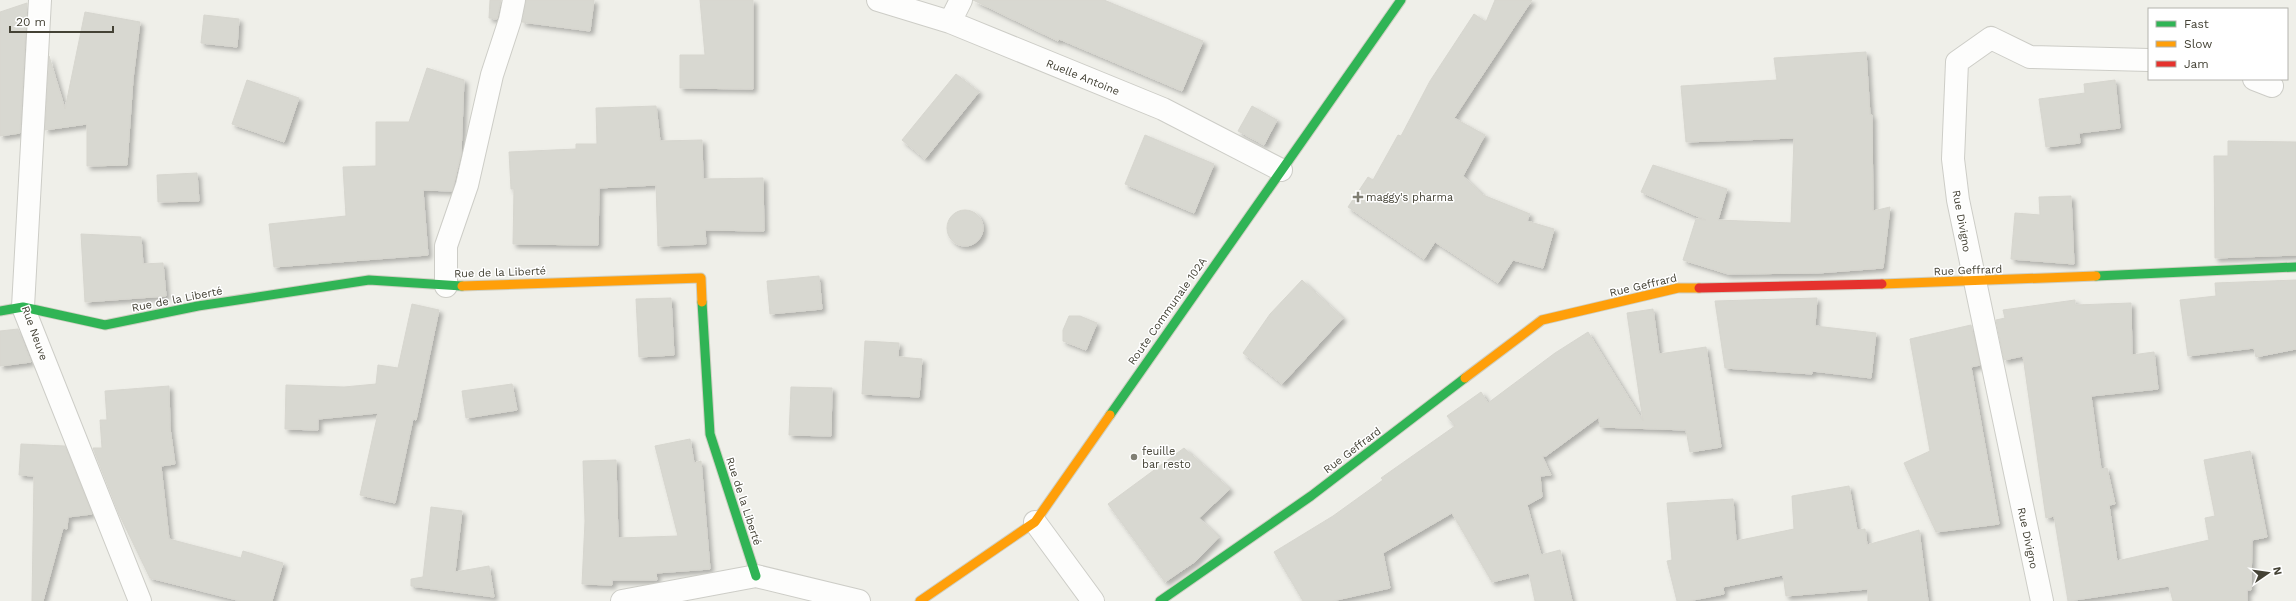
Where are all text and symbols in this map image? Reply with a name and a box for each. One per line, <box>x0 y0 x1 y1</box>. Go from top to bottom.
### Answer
scale bar <box>10 8 113 34</box>
legend <box>2148 8 2288 80</box>
text: 20 m <box>16 15 46 29</box>
text: Fast <box>2184 17 2209 31</box>
text: Slow <box>2184 37 2212 51</box>
street label: Ruelle Antoine <box>1044 57 1121 98</box>
text: Jam <box>2184 57 2209 71</box>
street label: Rue Divigno <box>1950 189 1973 253</box>
place label: maggy's pharma <box>1366 191 1453 204</box>
marker: maggy's pharma <box>1353 192 1363 202</box>
street label: Route Communale 102A <box>1125 255 1210 368</box>
street label: Rue Geffrard <box>1933 263 2003 278</box>
street label: Rue de la Liberté <box>454 264 546 281</box>
street label: Rue Geffrard <box>1608 271 1678 300</box>
street label: Rue de la Liberté <box>131 284 224 315</box>
street label: Rue Neuve <box>19 304 50 362</box>
street label: Rue Geffrard <box>1321 425 1384 476</box>
place label: feuille bar resto <box>1142 445 1191 471</box>
marker: feuille bar resto <box>1129 452 1139 462</box>
street label: Rue de la Liberté <box>723 455 764 547</box>
street label: Rue Divigno <box>2015 506 2040 570</box>
north arrow <box>2248 553 2288 593</box>
text: N <box>2270 565 2285 576</box>

